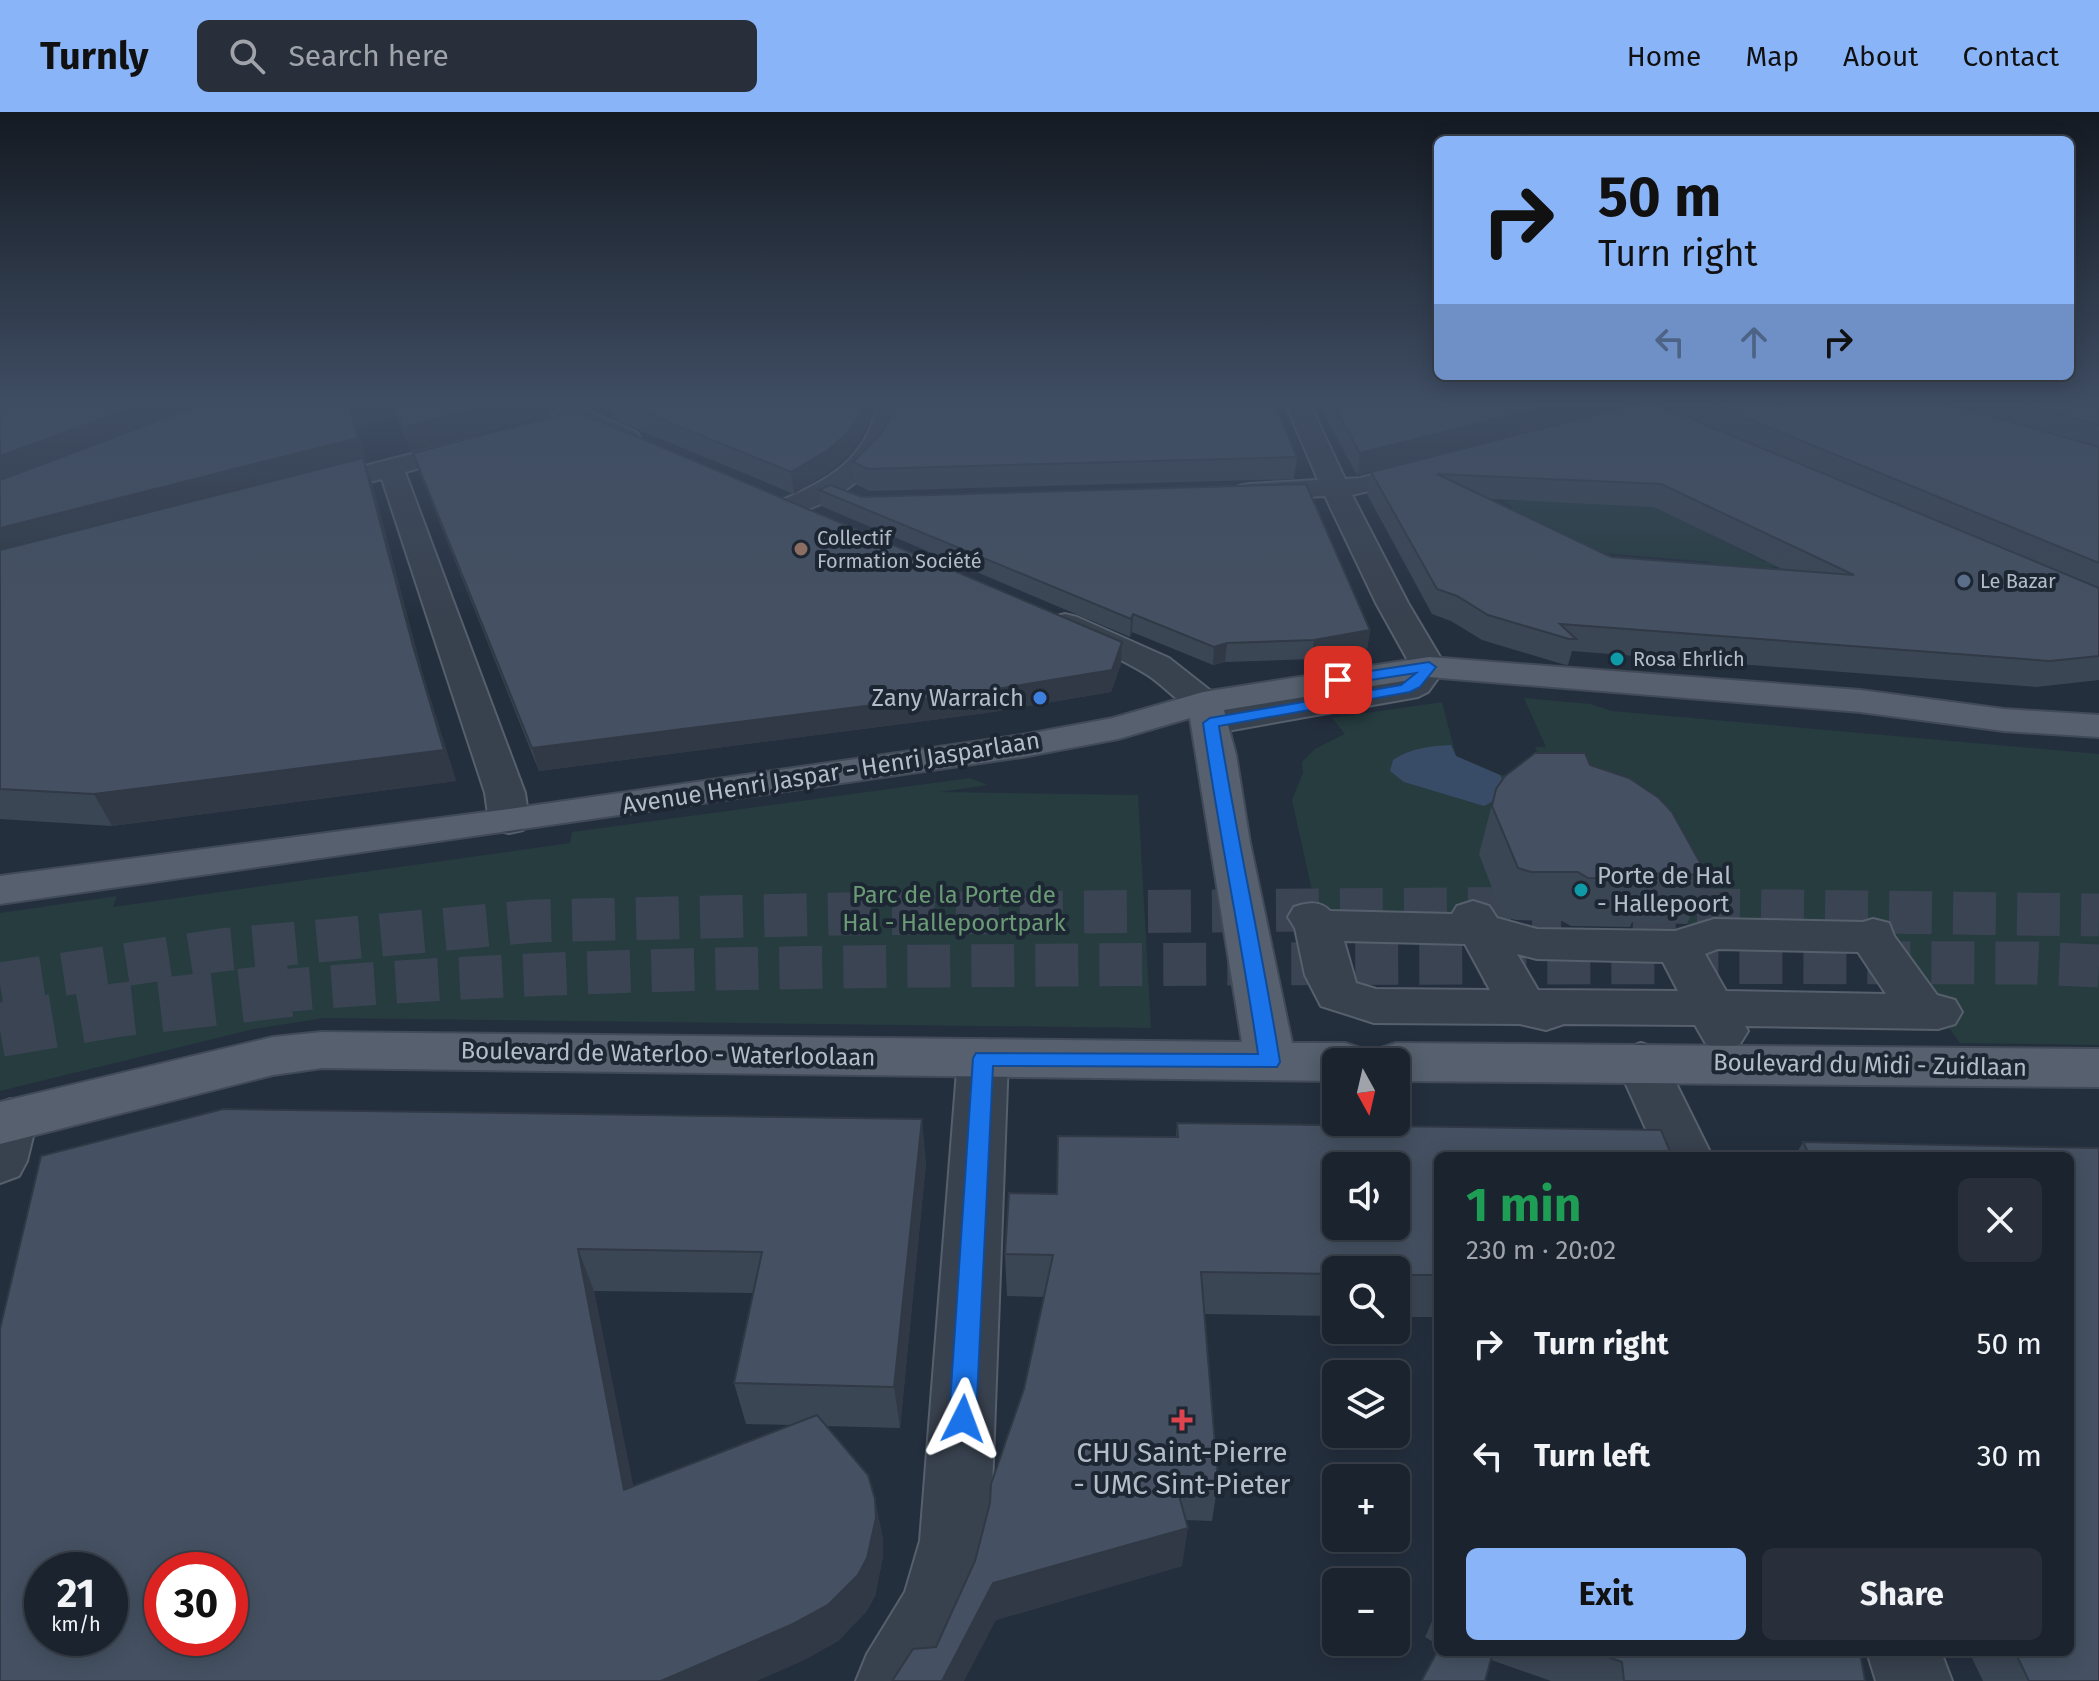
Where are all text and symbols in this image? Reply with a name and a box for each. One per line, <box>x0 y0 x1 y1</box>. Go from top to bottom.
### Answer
search box <box>197 20 757 92</box>
text: Turnly <box>40 33 149 79</box>
icon: search <box>225 34 269 78</box>
text: Search here <box>289 38 449 74</box>
text: Home <box>1627 40 1701 73</box>
text: Map <box>1745 40 1799 73</box>
text: About <box>1843 40 1918 73</box>
text: Contact <box>1962 40 2059 73</box>
text: 50 m <box>1598 164 1721 231</box>
icon: right <box>1466 168 1570 272</box>
text: Turn right <box>1598 232 1758 276</box>
icon: left <box>1648 320 1692 364</box>
icon: ahead <box>1732 320 1776 364</box>
icon: right <box>1816 320 1860 364</box>
place label: Collectif Formation Société <box>817 526 982 573</box>
marker: Collectif Formation Société <box>792 540 810 558</box>
place label: Le Bazar <box>1980 569 2056 593</box>
marker: Le Bazar <box>1955 572 1973 590</box>
pin <box>1304 646 1372 714</box>
place label: Rosa Ehrlich <box>1633 647 1745 671</box>
marker: Rosa Ehrlich <box>1608 650 1626 668</box>
icon: arrive <box>1316 658 1360 702</box>
place label: Zany Warraich <box>872 684 1024 712</box>
marker: Zany Warraich <box>1031 689 1049 707</box>
street label: Avenue Henri Jaspar - Henri Jasparlaan <box>620 726 1042 820</box>
place label: Porte de Hal - Hallepoort <box>1597 862 1731 918</box>
park label: Parc de la Porte de Hal - Hallepoortpark <box>842 881 1066 937</box>
marker: Porte de Hal - Hallepoort <box>1572 881 1590 899</box>
street label: Boulevard de Waterloo - Waterloolaan <box>460 1036 876 1072</box>
north arrow <box>1322 1048 1410 1136</box>
map controls <box>1322 1048 1410 1656</box>
street label: Boulevard du Midi - Zuidlaan <box>1713 1048 2027 1082</box>
button: sound <box>1322 1152 1410 1240</box>
text: 1 min <box>1466 1176 1581 1234</box>
button: close <box>1958 1178 2042 1262</box>
text: 230 m · 20:02 <box>1466 1235 1616 1266</box>
button: search <box>1322 1256 1410 1344</box>
icon: right <box>1466 1322 1510 1366</box>
text: Turn right <box>1534 1326 1669 1362</box>
text: 50 m <box>1977 1326 2042 1362</box>
button: layers <box>1322 1360 1410 1448</box>
position arrow <box>921 1377 1005 1461</box>
marker: CHU Saint-Pierre - UMC Sint-Pieter <box>1171 1409 1193 1431</box>
icon: left <box>1466 1434 1510 1478</box>
place label: CHU Saint-Pierre - UMC Sint-Pieter <box>1074 1436 1291 1501</box>
text: Turn left <box>1534 1438 1650 1474</box>
text: 30 m <box>1977 1438 2042 1474</box>
button: + <box>1322 1464 1410 1552</box>
button: Exit <box>1466 1548 1746 1640</box>
button: Share <box>1762 1548 2042 1640</box>
speed limit sign: 30 <box>144 1552 248 1656</box>
button: − <box>1322 1568 1410 1656</box>
text: 21 <box>57 1570 95 1618</box>
text: km/h <box>51 1612 101 1636</box>

